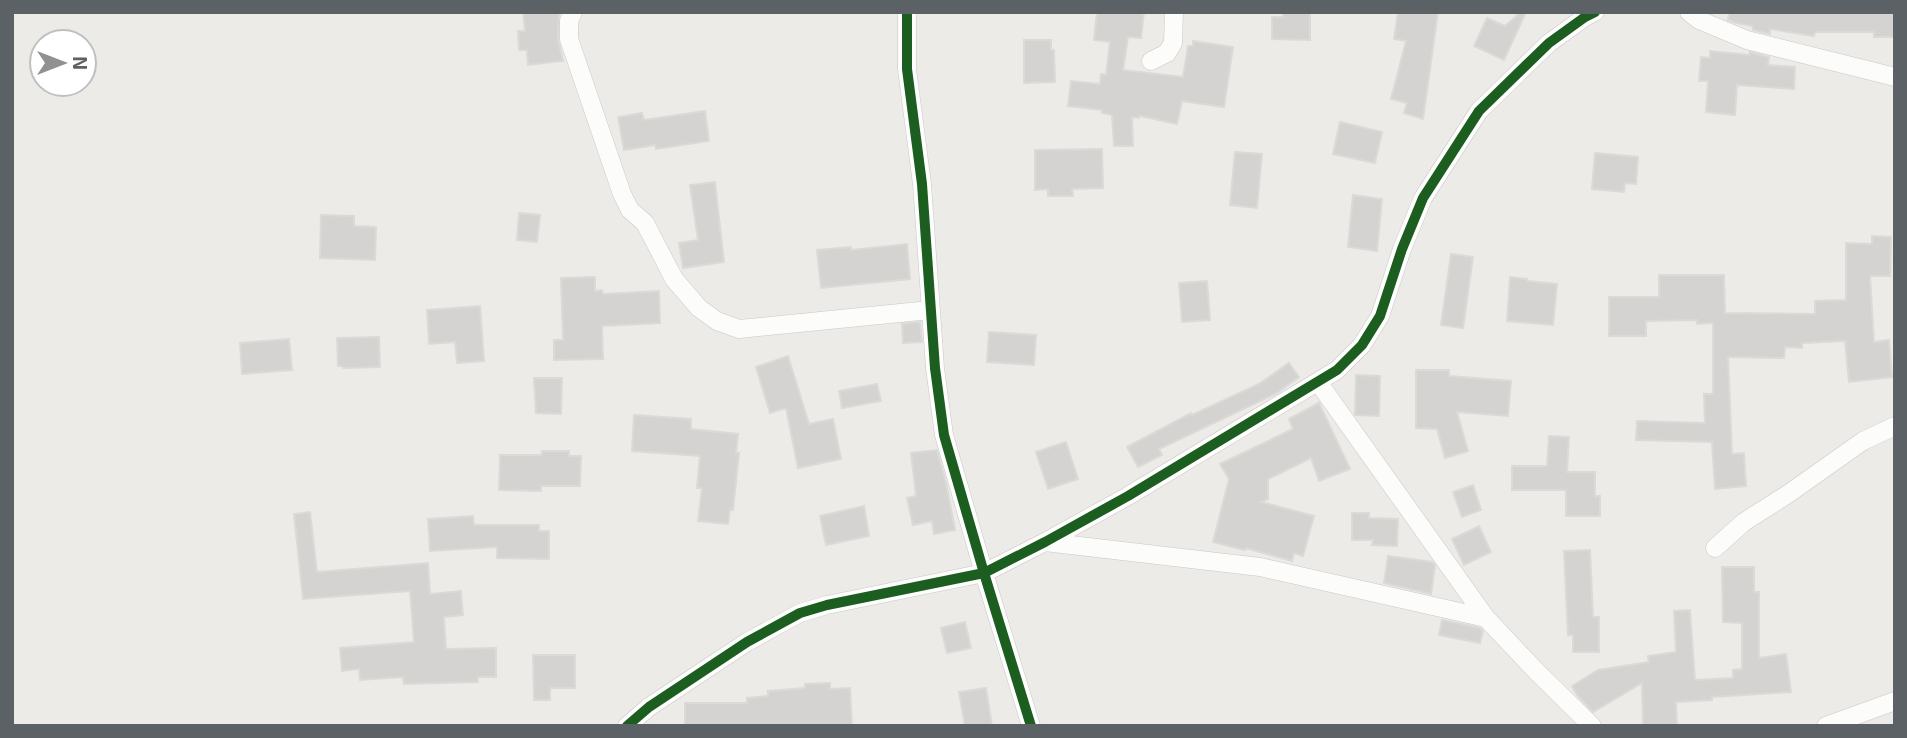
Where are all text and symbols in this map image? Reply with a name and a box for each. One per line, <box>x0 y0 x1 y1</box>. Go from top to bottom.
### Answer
north arrow <box>28 28 98 98</box>
text: N <box>69 56 92 70</box>

